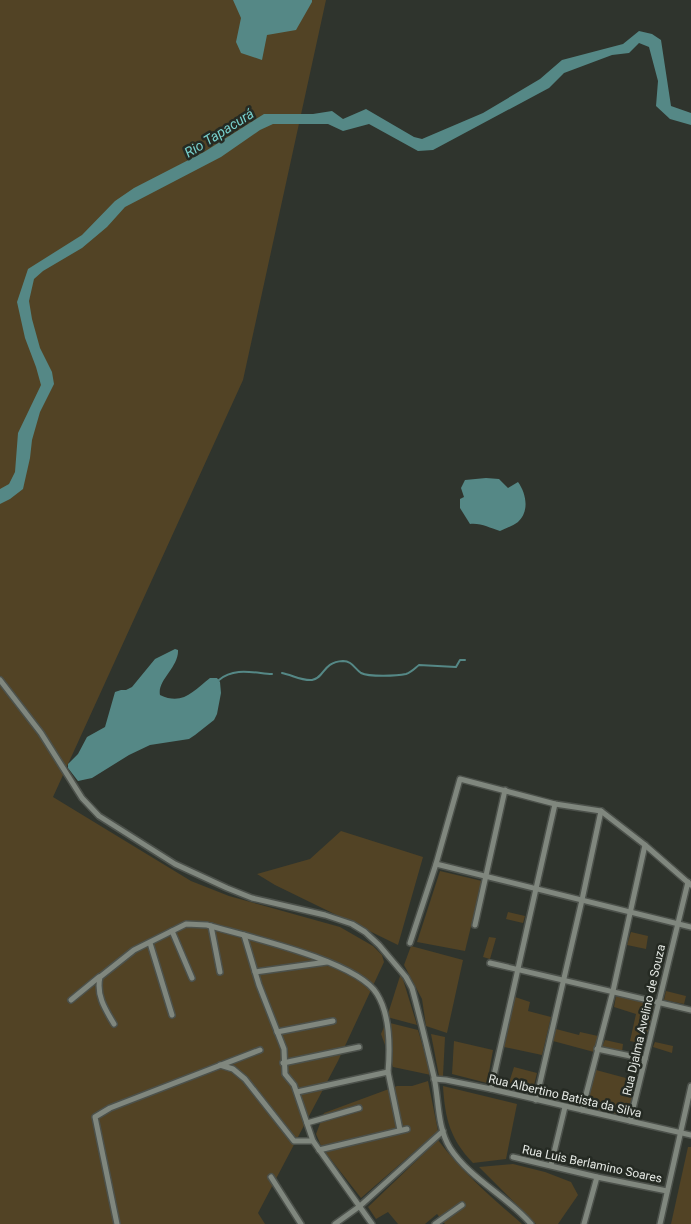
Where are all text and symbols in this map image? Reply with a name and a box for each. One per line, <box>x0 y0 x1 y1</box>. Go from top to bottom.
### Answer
water label: Rio Tapacurá <box>181 105 257 161</box>
street label: Rua Djalma Avelino de Souza <box>620 943 668 1097</box>
street label: Rua Albertino Batista da Silva <box>487 1072 643 1120</box>
street label: Rua Luis Berlamino Soares <box>521 1142 663 1186</box>

